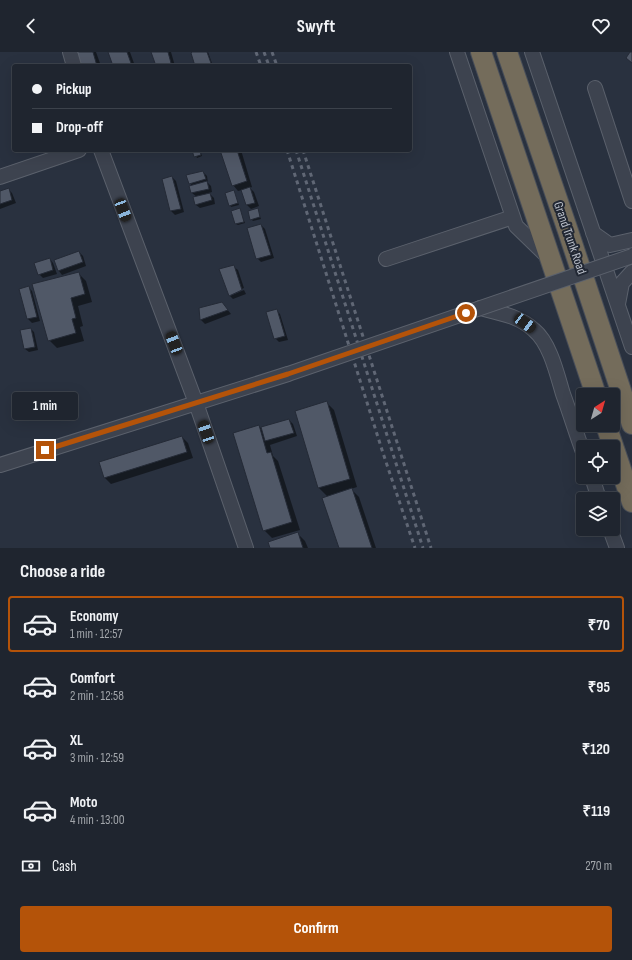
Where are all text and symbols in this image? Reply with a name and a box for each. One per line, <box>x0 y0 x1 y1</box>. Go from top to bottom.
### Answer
icon: back <box>20 15 42 37</box>
icon: heart <box>590 15 612 37</box>
text: Swyft <box>297 16 335 37</box>
text: Pickup <box>56 80 92 99</box>
text: Drop-off <box>56 118 103 137</box>
car <box>113 197 133 223</box>
street label: Grand Trunk Road <box>550 200 590 276</box>
route start <box>457 304 475 322</box>
car <box>512 311 538 335</box>
car <box>164 330 184 356</box>
north arrow <box>576 388 620 432</box>
map controls <box>576 388 620 536</box>
callout: 1 min <box>12 392 78 420</box>
text: 1 min <box>33 398 57 414</box>
car <box>196 419 216 445</box>
button: locate <box>576 440 620 484</box>
route end <box>36 441 54 459</box>
button: layers <box>576 492 620 536</box>
text: Choose a ride <box>20 561 105 582</box>
icon: car <box>22 606 58 642</box>
text: Economy <box>70 607 119 626</box>
text: ₹70 <box>588 616 610 635</box>
text: 1 min · 12:57 <box>70 626 123 642</box>
icon: car <box>22 668 58 704</box>
text: Comfort <box>70 669 115 688</box>
text: ₹95 <box>588 678 610 697</box>
text: 2 min · 12:58 <box>70 688 124 704</box>
icon: car <box>22 730 58 766</box>
text: XL <box>70 731 83 750</box>
text: ₹120 <box>582 740 610 759</box>
text: 3 min · 12:59 <box>70 750 124 766</box>
icon: car <box>22 792 58 828</box>
text: Moto <box>70 793 97 812</box>
text: ₹119 <box>583 802 610 821</box>
text: 4 min · 13:00 <box>70 812 125 828</box>
icon: cash <box>20 855 42 877</box>
text: Cash <box>52 857 77 876</box>
text: 270 m <box>585 858 612 874</box>
button: Confirm <box>20 906 612 952</box>

